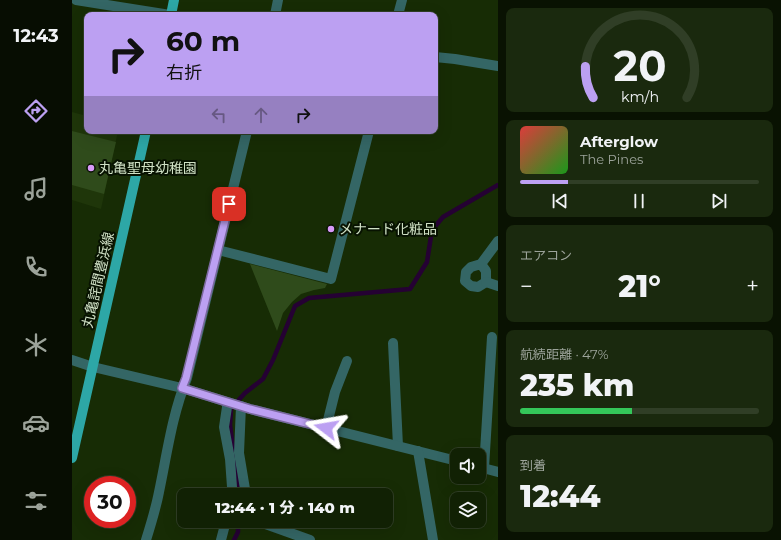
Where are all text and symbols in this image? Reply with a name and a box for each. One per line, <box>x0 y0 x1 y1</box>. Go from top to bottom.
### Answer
text: 60 m <box>166 24 240 58</box>
text: 12:43 <box>13 25 59 47</box>
icon: right <box>100 28 152 80</box>
text: 20 <box>613 41 666 91</box>
text: 右折 <box>166 62 202 84</box>
text: km/h <box>620 88 659 106</box>
icon: directions <box>22 97 50 125</box>
icon: left <box>208 104 230 126</box>
icon: ahead <box>250 104 272 126</box>
icon: right <box>292 104 314 126</box>
text: Afterglow <box>580 132 658 151</box>
text: The Pines <box>580 151 643 167</box>
place label: 丸亀聖母幼稚園 <box>99 159 197 177</box>
marker: 丸亀聖母幼稚園 <box>86 163 96 173</box>
icon: music <box>22 175 50 203</box>
pin <box>212 187 246 221</box>
icon: previous <box>549 190 571 212</box>
icon: pause <box>628 190 650 212</box>
icon: next <box>708 190 730 212</box>
icon: arrive <box>218 193 240 215</box>
place label: メナード化粧品 <box>339 220 437 238</box>
marker: メナード化粧品 <box>326 224 336 234</box>
street label: 丸亀詫間豊浜線 <box>78 230 118 330</box>
text: エアコン <box>520 247 572 263</box>
icon: phone <box>22 253 50 281</box>
text: 21° <box>618 268 661 305</box>
text: − <box>520 273 533 300</box>
text: + <box>746 273 759 300</box>
icon: climate <box>22 331 50 359</box>
text: 航続距離 · 47% <box>520 346 608 362</box>
text: 235 km <box>520 367 634 404</box>
position arrow <box>305 407 347 449</box>
icon: car <box>22 409 50 437</box>
map controls <box>450 448 486 528</box>
button: sound <box>450 448 486 484</box>
text: 到着 <box>520 457 546 473</box>
speed limit sign: 30 <box>84 476 136 528</box>
text: 12:44 <box>520 478 601 515</box>
icon: filters <box>22 487 50 515</box>
button: layers <box>450 492 486 528</box>
text: 12:44 · 1 分 · 140 m <box>215 498 355 517</box>

